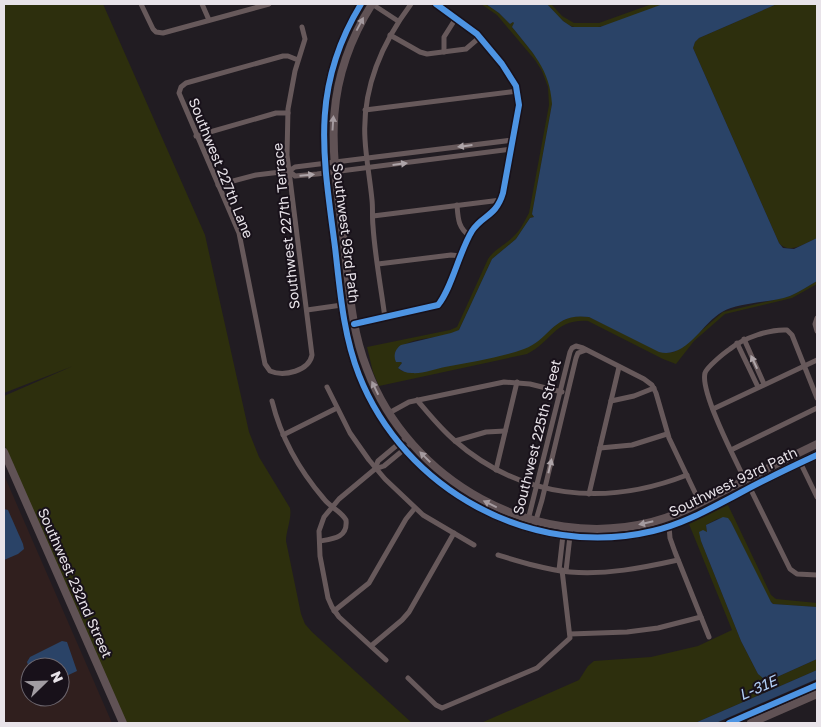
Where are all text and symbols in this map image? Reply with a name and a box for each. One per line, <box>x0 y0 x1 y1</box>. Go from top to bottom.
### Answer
one-way arrow <box>356 17 365 31</box>
street label: Southwest 227th Lane <box>186 95 257 240</box>
one-way arrow <box>329 115 337 131</box>
street label: Southwest 227th Terrace <box>268 142 303 310</box>
one-way arrow <box>457 142 473 150</box>
one-way arrow <box>393 159 409 167</box>
street label: Southwest 93rd Path <box>329 162 364 304</box>
one-way arrow <box>299 170 315 178</box>
one-way arrow <box>750 355 758 369</box>
street label: Southwest 225th Street <box>509 358 564 516</box>
one-way arrow <box>371 381 379 396</box>
street label: Southwest 93rd Path <box>666 443 800 520</box>
one-way arrow <box>419 452 431 464</box>
one-way arrow <box>546 458 554 473</box>
one-way arrow <box>483 500 497 508</box>
street label: Southwest 232nd Street <box>35 505 116 660</box>
one-way arrow <box>639 519 654 527</box>
north arrow <box>20 657 70 707</box>
text: N <box>48 669 67 685</box>
water label: L-31E <box>736 670 781 703</box>

